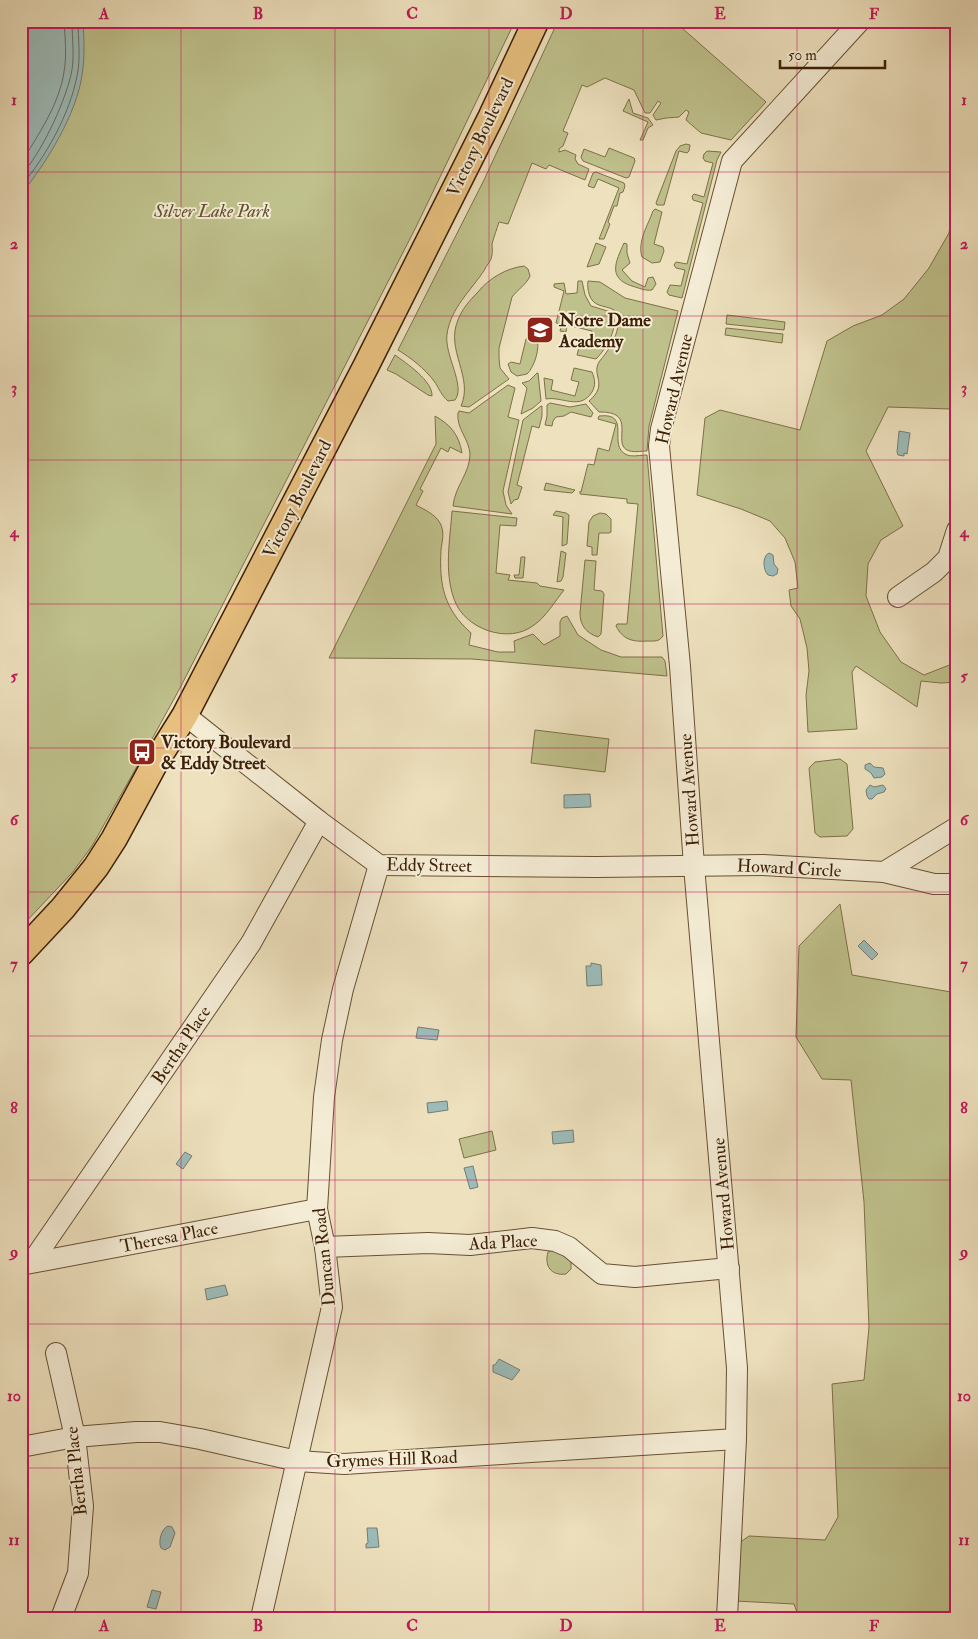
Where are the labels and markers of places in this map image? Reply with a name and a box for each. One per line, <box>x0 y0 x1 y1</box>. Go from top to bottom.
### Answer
place label: Notre Dame Academy <box>558 309 651 353</box>
school or university icon: Notre Dame Academy <box>525 315 555 345</box>
place label: Victory Boulevard & Eddy Street <box>160 731 291 775</box>
bus stop icon: Victory Boulevard & Eddy Street <box>127 737 157 767</box>

